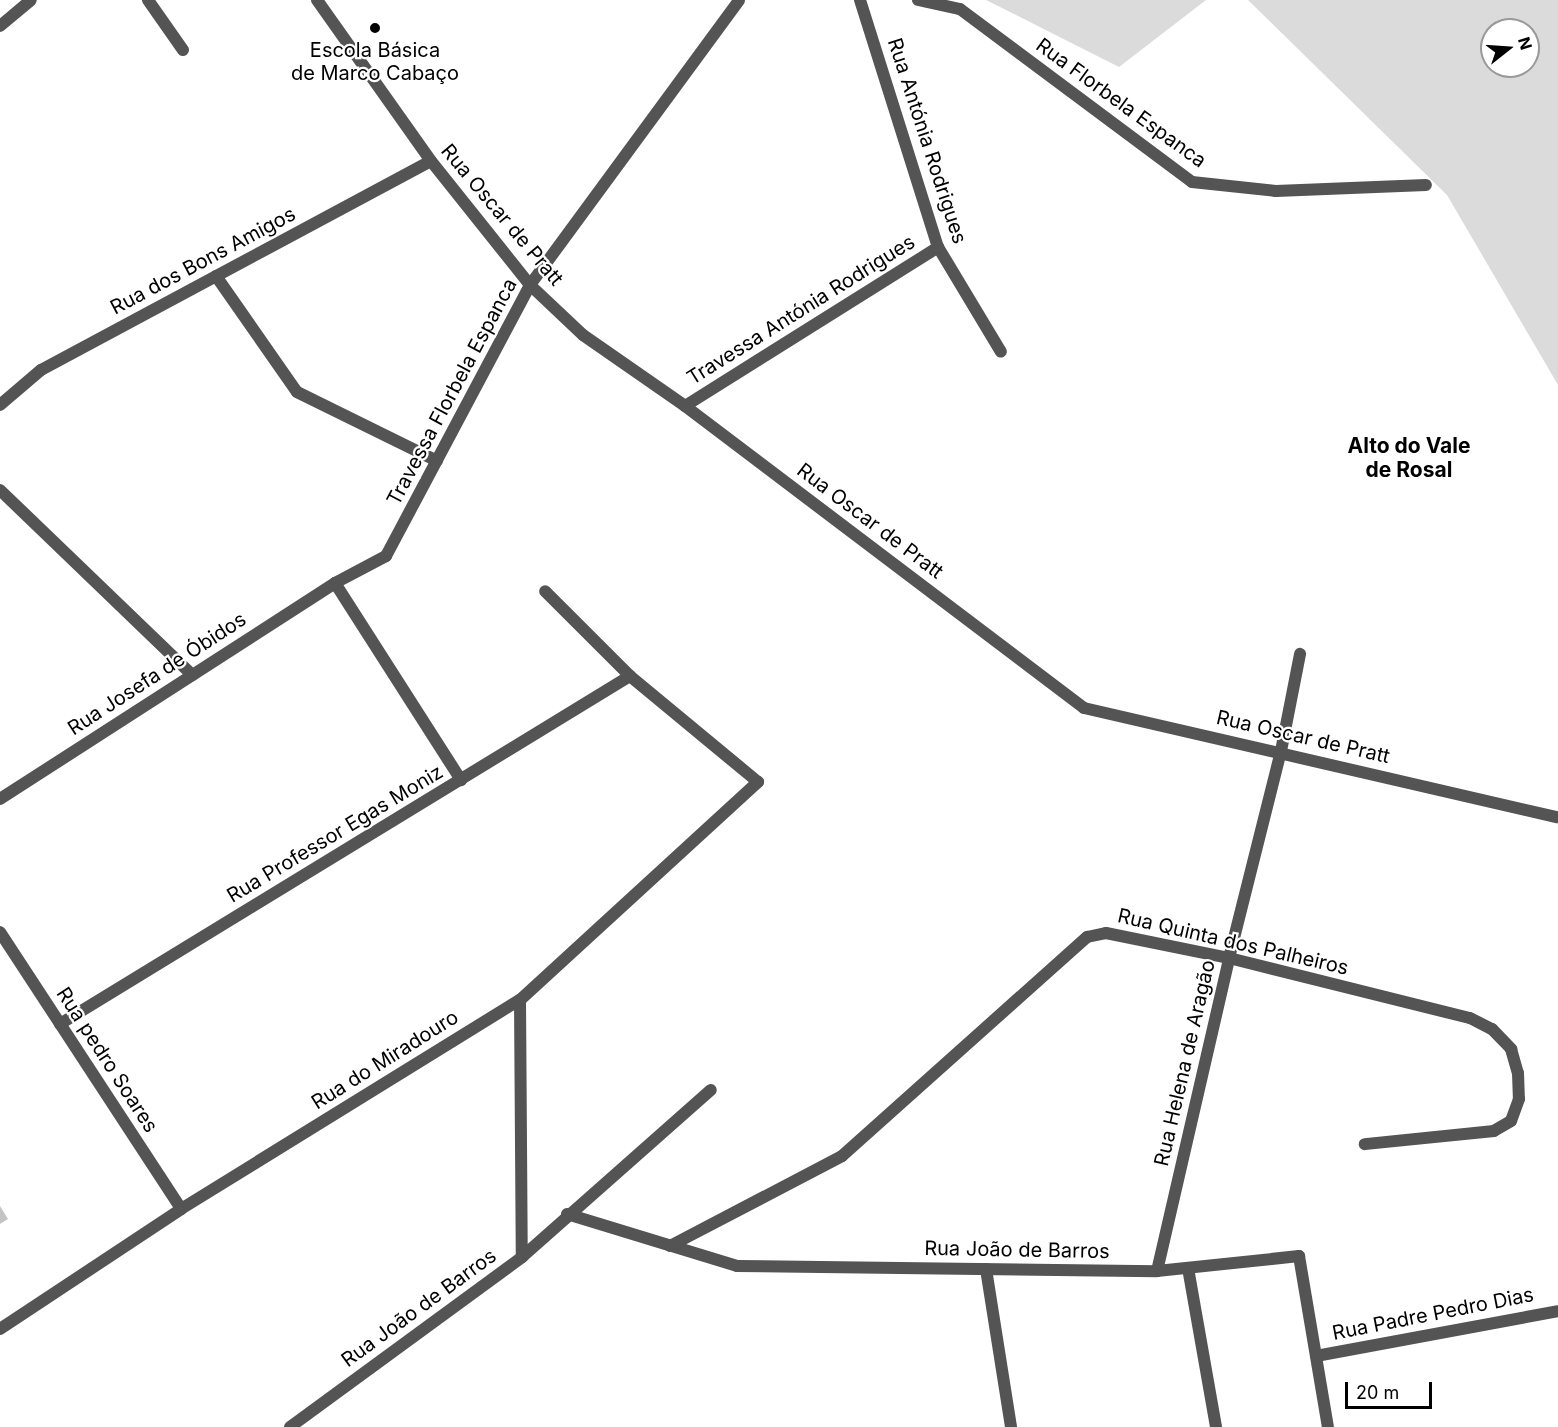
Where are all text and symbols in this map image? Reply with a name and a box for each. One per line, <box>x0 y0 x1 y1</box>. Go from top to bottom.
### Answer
north arrow <box>1480 18 1540 78</box>
marker: Escola Básica de Marco Cabaço <box>368 21 382 35</box>
street label: Rua Florbela Espanca <box>1031 33 1211 173</box>
street label: Rua Antónia Rodrigues <box>882 35 972 247</box>
text: N <box>1514 35 1537 52</box>
place label: Escola Básica de Marco Cabaço <box>291 38 459 85</box>
street label: Rua Oscar de Pratt <box>436 139 568 291</box>
street label: Rua dos Bons Amigos <box>106 202 300 320</box>
street label: Travessa Antónia Rodrigues <box>683 230 919 390</box>
street label: Travessa Florbela Espanca <box>382 274 522 510</box>
district label: Alto do Vale de Rosal <box>1348 433 1470 483</box>
street label: Rua Oscar de Pratt <box>792 458 948 584</box>
street label: Rua Josefa de Óbidos <box>63 607 251 741</box>
street label: Rua Oscar de Pratt <box>1214 705 1392 769</box>
street label: Rua Professor Egas Moniz <box>223 760 447 908</box>
street label: Rua Quinta dos Palheiros <box>1115 904 1351 980</box>
street label: Rua Helena de Aragão <box>1150 958 1220 1168</box>
street label: Rua pedro Soares <box>51 983 163 1137</box>
street label: Rua do Miradouro <box>307 1005 463 1115</box>
street label: Rua João de Barros <box>924 1236 1110 1264</box>
street label: Rua João de Barros <box>337 1244 501 1372</box>
street label: Rua Padre Pedro Dias <box>1330 1283 1536 1345</box>
scale bar <box>1348 1370 1435 1408</box>
text: 20 m <box>1356 1382 1399 1403</box>

